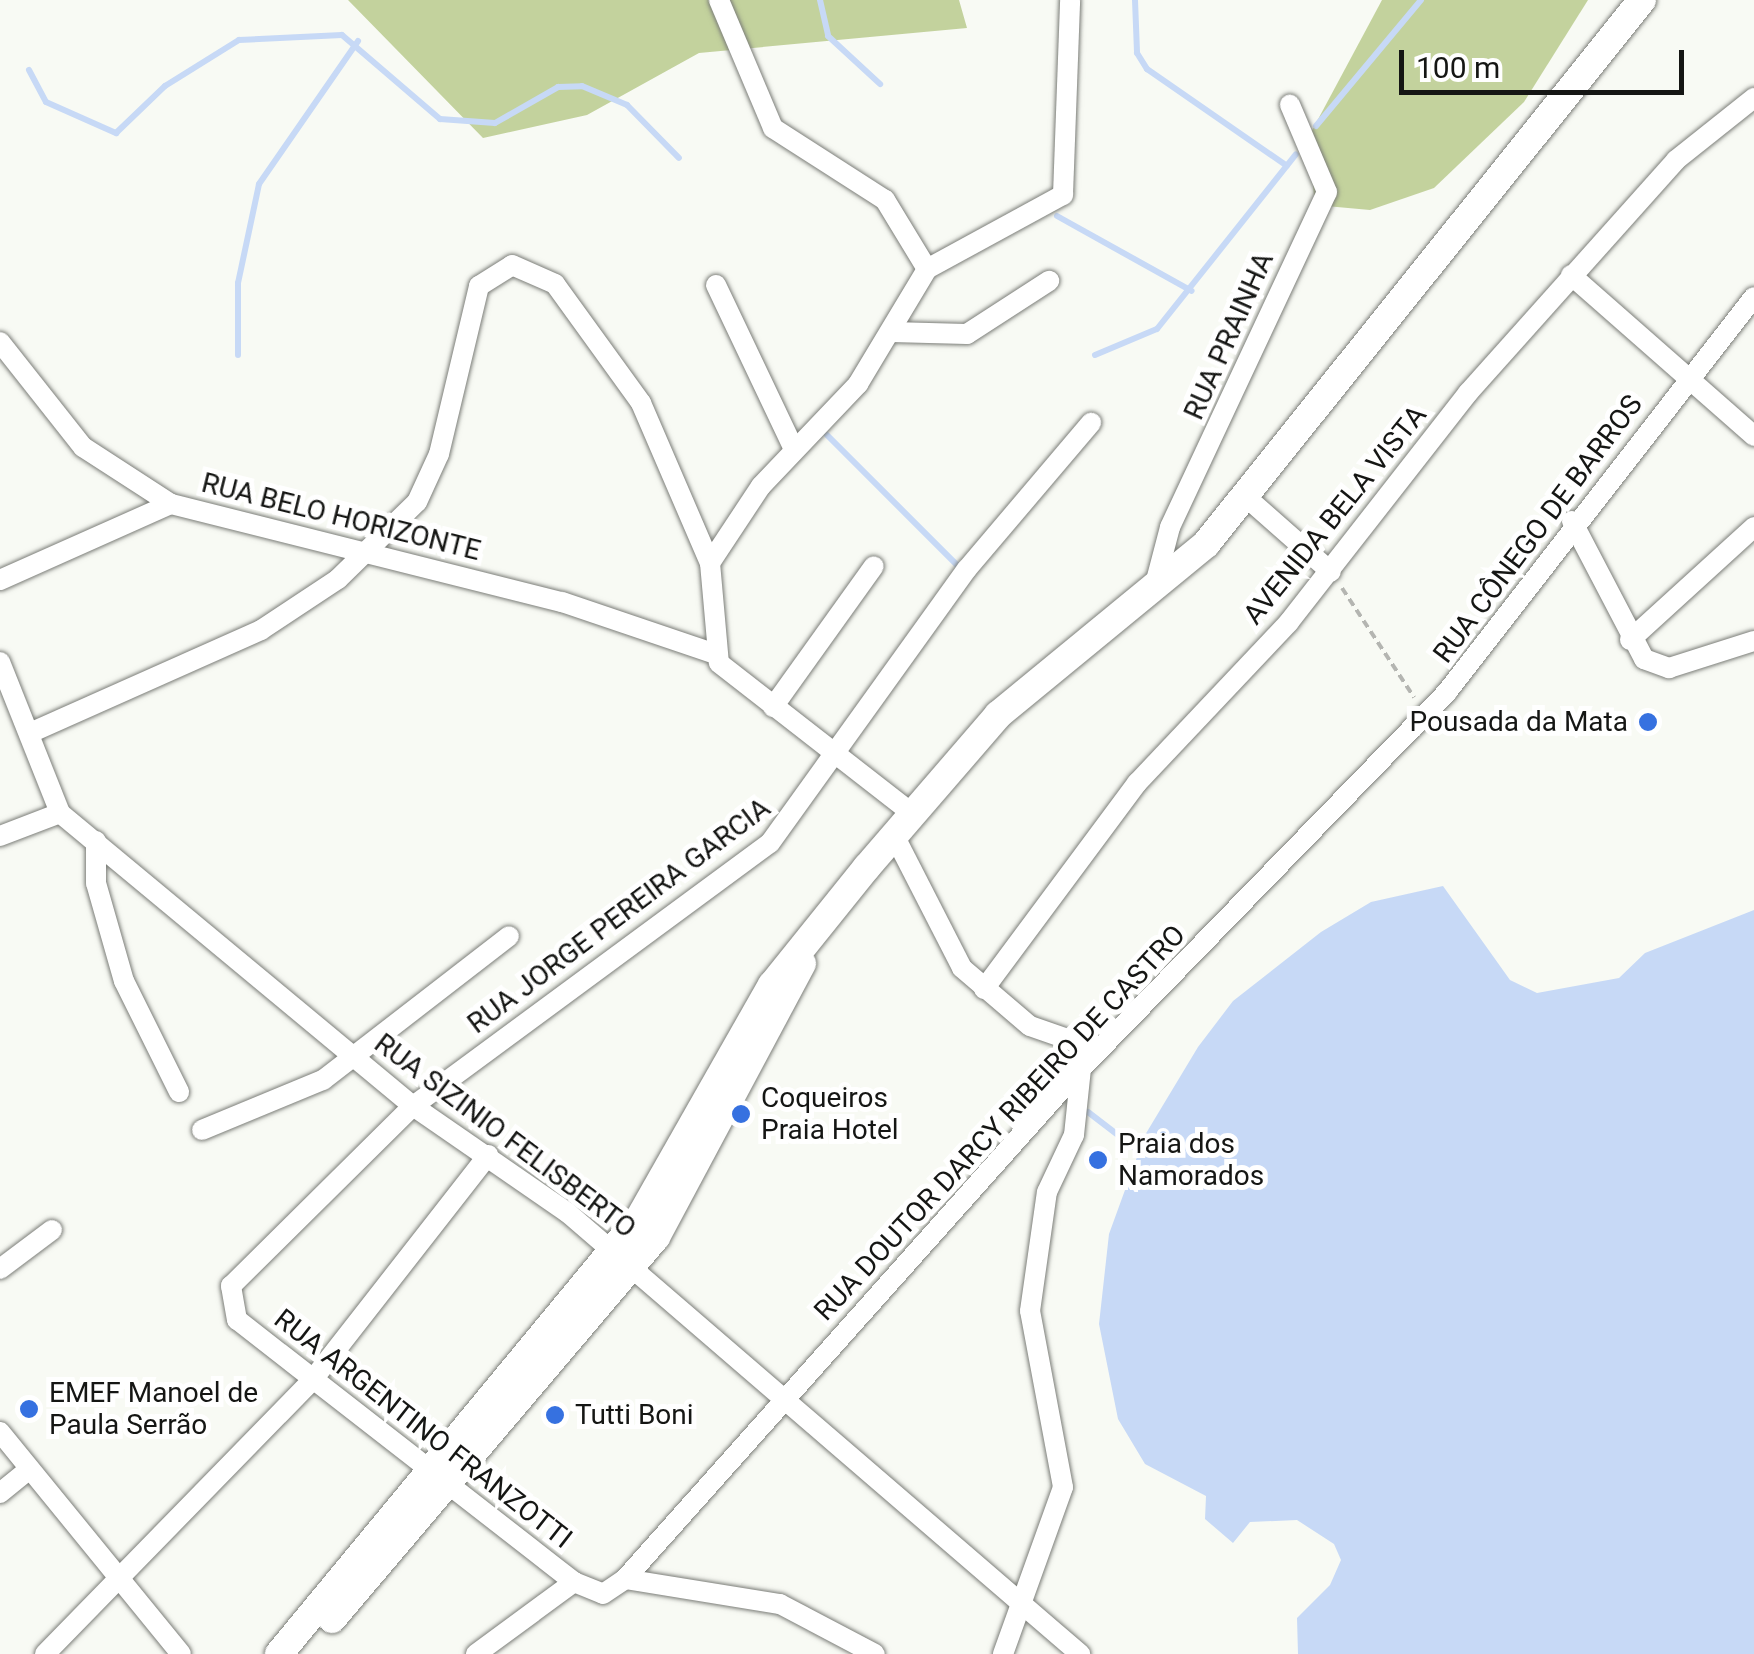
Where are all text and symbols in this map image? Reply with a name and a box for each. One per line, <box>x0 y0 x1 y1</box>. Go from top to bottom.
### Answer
scale bar <box>1404 30 1689 92</box>
text: 100 m <box>1416 50 1500 85</box>
street label: RUA PRAINHA <box>1177 247 1281 425</box>
street label: RUA CÔNEGO DE BARROS <box>1426 389 1650 669</box>
street label: AVENIDA BELA VISTA <box>1236 399 1434 631</box>
street label: RUA BELO HORIZONTE <box>198 466 484 568</box>
place label: Pousada da Mata <box>1409 705 1628 739</box>
marker: Pousada da Mata <box>1637 711 1659 733</box>
street label: RUA JORGE PEREIRA GARCIA <box>461 791 777 1041</box>
street label: RUA DOUTOR DARCY RIBEIRO DE CASTRO <box>808 918 1192 1328</box>
street label: RUA SIZINIO FELISBERTO <box>368 1027 642 1245</box>
place label: Coqueiros Praia Hotel <box>761 1081 899 1147</box>
marker: Coqueiros Praia Hotel <box>730 1103 752 1125</box>
place label: Praia dos Namorados <box>1118 1127 1264 1193</box>
marker: Praia dos Namorados <box>1087 1149 1109 1171</box>
street label: RUA ARGENTINO FRANZOTTI <box>267 1302 579 1556</box>
place label: EMEF Manoel de Paula Serrão <box>49 1376 258 1442</box>
marker: EMEF Manoel de Paula Serrão <box>18 1398 40 1420</box>
place label: Tutti Boni <box>575 1398 694 1432</box>
marker: Tutti Boni <box>544 1404 566 1426</box>

